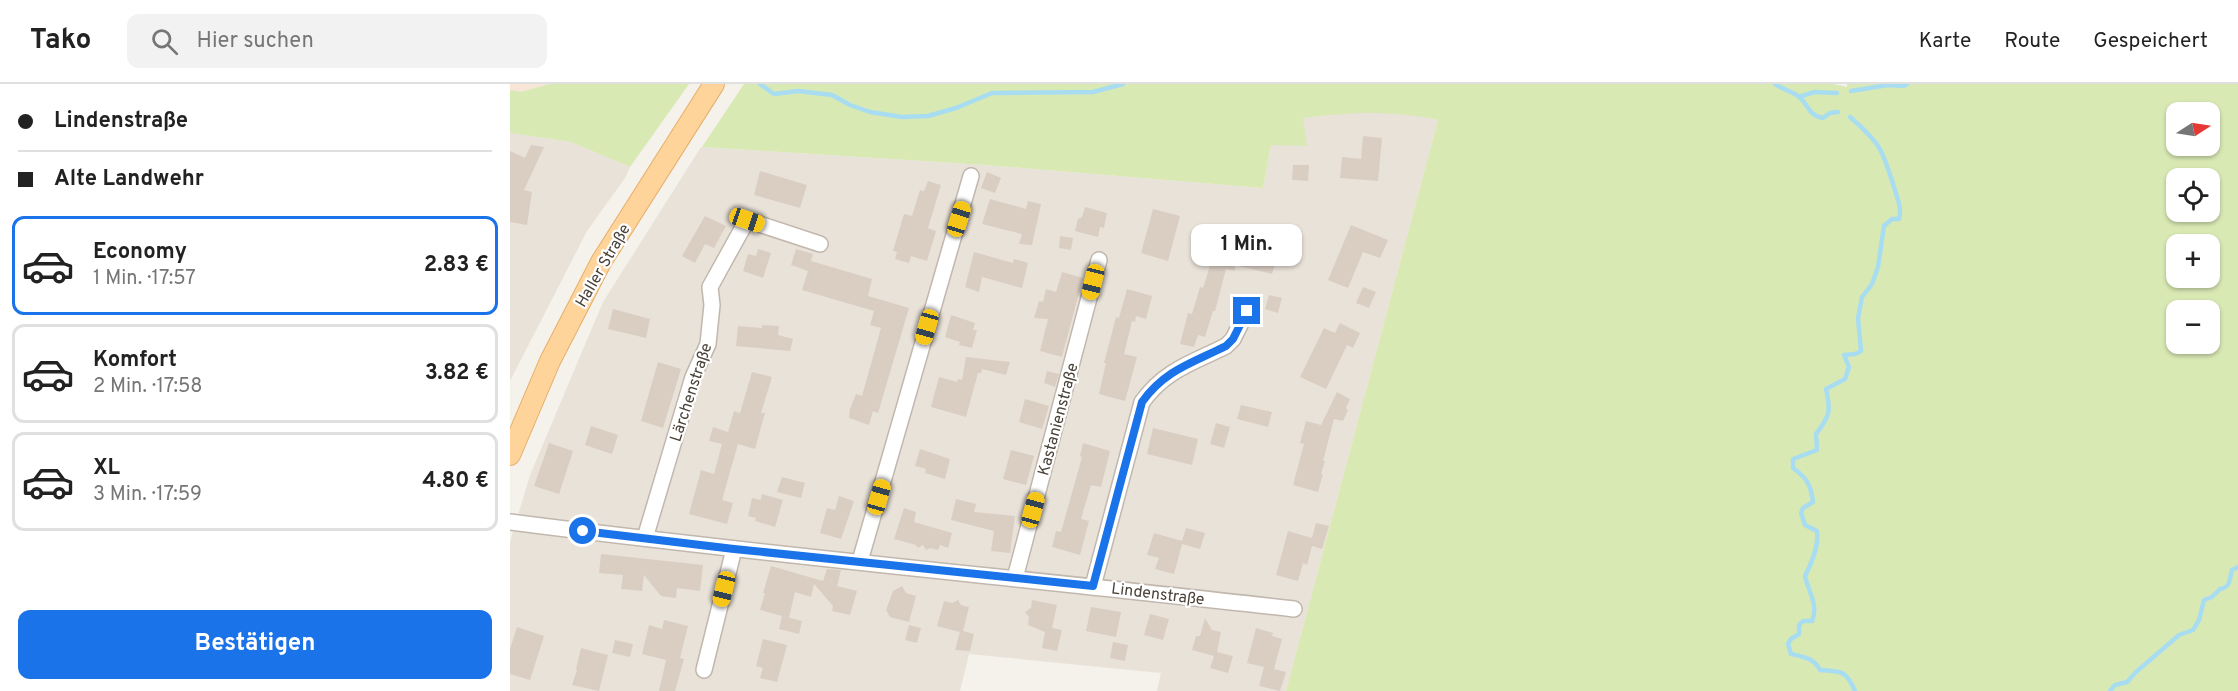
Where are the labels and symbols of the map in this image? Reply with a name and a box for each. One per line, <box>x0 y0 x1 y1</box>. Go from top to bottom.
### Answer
north arrow <box>2166 102 2220 156</box>
car <box>945 199 973 239</box>
car <box>727 206 767 234</box>
street label: Haller Straße <box>572 221 636 311</box>
callout: 1 Min. <box>1192 224 1302 266</box>
car <box>1080 262 1106 302</box>
route end <box>1233 297 1260 324</box>
car <box>913 307 941 347</box>
street label: Lärchenstraße <box>667 341 717 445</box>
street label: Kastanienstraße <box>1034 361 1084 478</box>
car <box>865 477 893 517</box>
car <box>1020 490 1046 530</box>
route start <box>569 517 596 544</box>
car <box>711 569 737 609</box>
street label: Lindenstraße <box>1110 579 1205 611</box>

